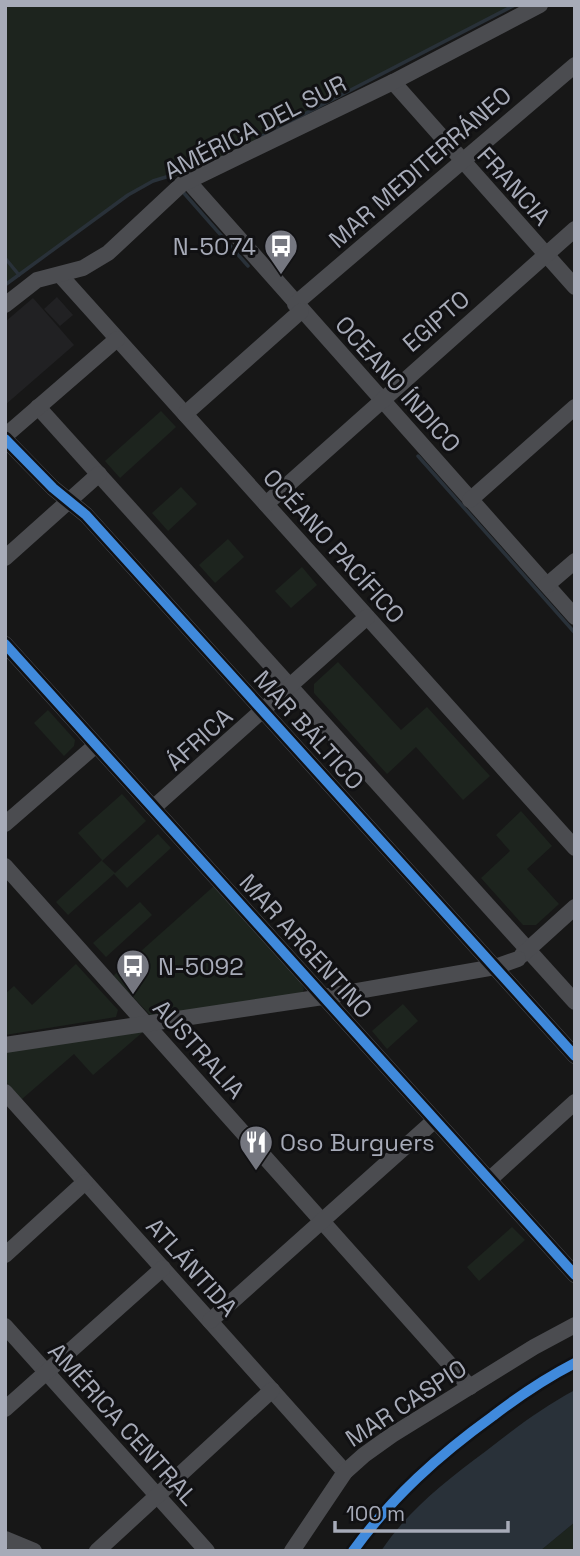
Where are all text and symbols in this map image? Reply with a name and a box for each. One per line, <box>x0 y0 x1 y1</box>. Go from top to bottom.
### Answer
street label: AMÉRICA DEL SUR <box>159 68 351 186</box>
street label: MAR MEDITERRÁNEO <box>322 79 518 255</box>
street label: FRANCIA <box>471 140 557 232</box>
bus stop icon: N-5074 <box>262 227 300 276</box>
place label: N-5074 <box>173 231 256 262</box>
street label: EGIPTO <box>396 283 476 359</box>
street label: OCEANO ÍNDICO <box>329 309 467 459</box>
street label: OCÉANO PACÍFICO <box>256 462 412 630</box>
street label: MAR BÁLTICO <box>247 664 371 796</box>
street label: ÁFRICA <box>159 701 239 777</box>
street label: MAR ARGENTINO <box>233 867 379 1025</box>
bus stop icon: N-5092 <box>114 947 152 996</box>
place label: N-5092 <box>158 951 244 982</box>
street label: AUSTRALIA <box>146 993 252 1105</box>
restaurant icon: Oso Burguers <box>237 1123 275 1172</box>
place label: Oso Burguers <box>280 1127 435 1158</box>
street label: ATLÁNTIDA <box>140 1211 244 1323</box>
street label: AMÉRICA CENTRAL <box>42 1336 204 1512</box>
street label: MAR CASPIO <box>339 1352 473 1454</box>
scale bar <box>335 1490 508 1534</box>
text: 100 m <box>346 1500 405 1527</box>

